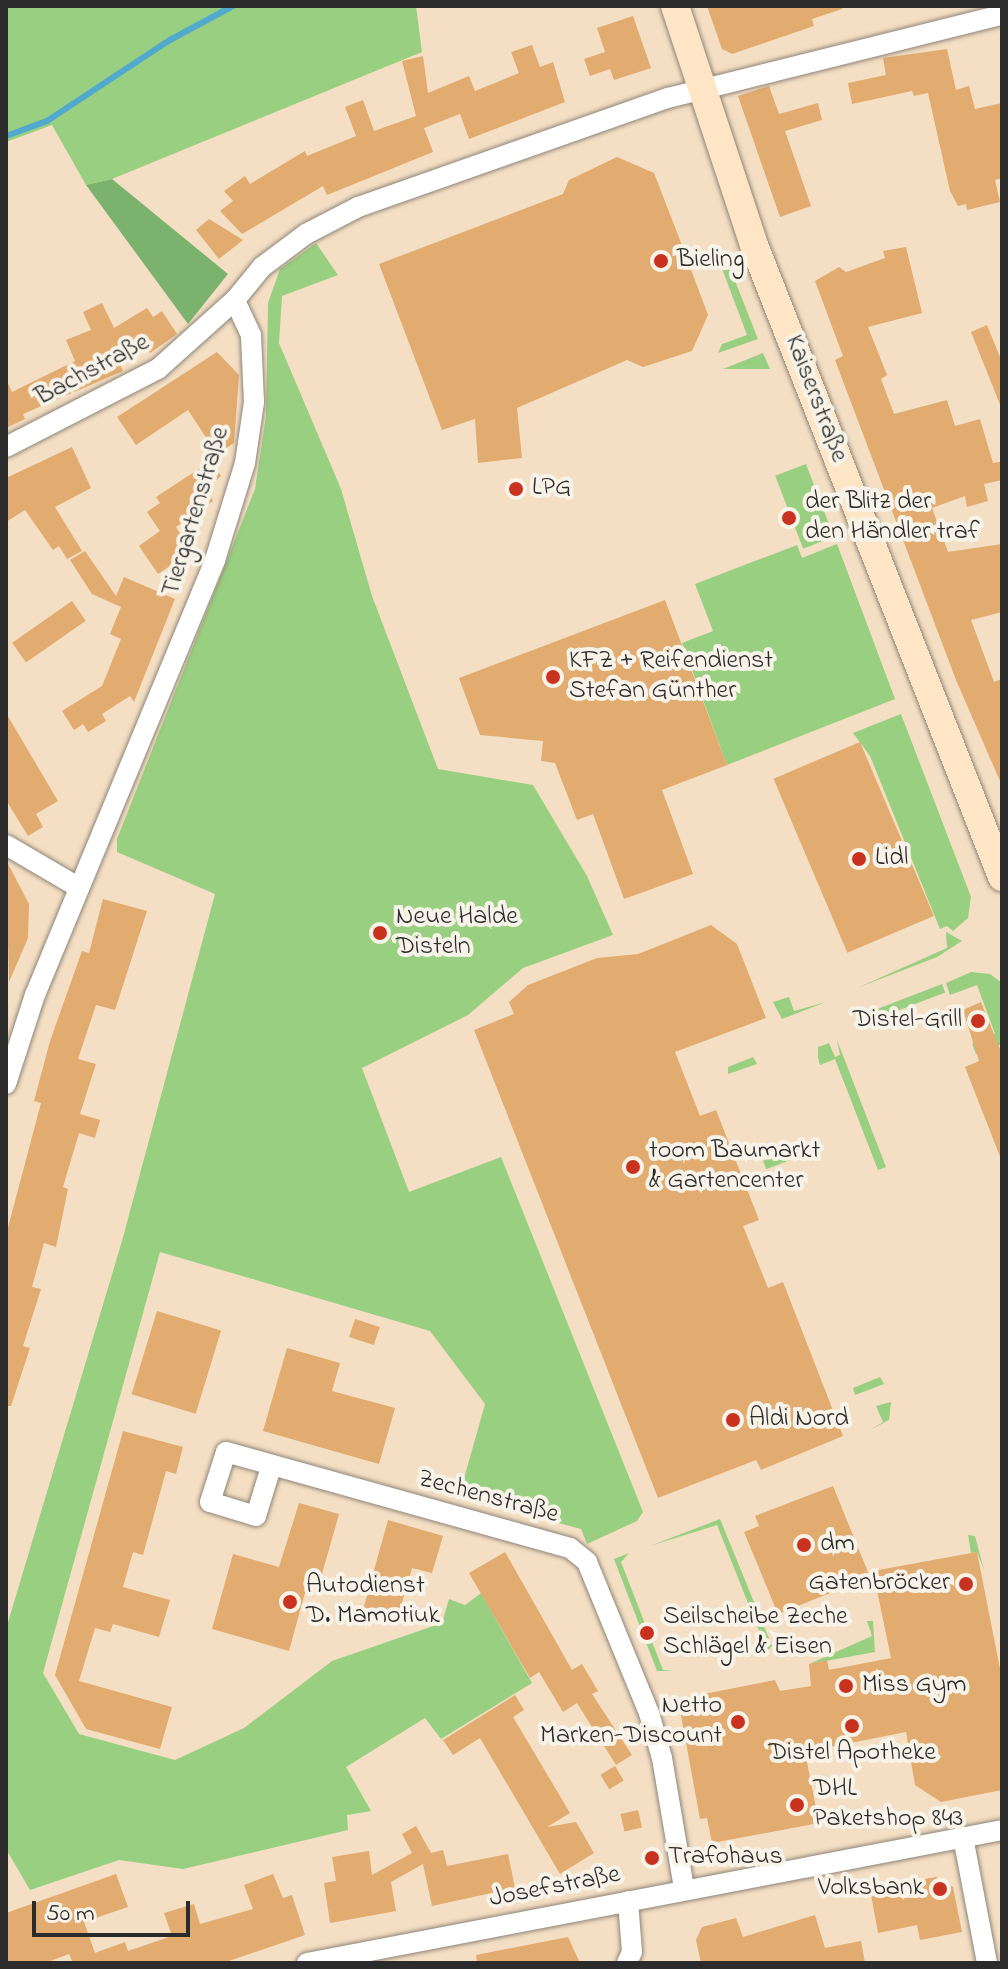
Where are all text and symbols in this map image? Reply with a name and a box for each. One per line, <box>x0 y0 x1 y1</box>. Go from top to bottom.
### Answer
place label: Bieling <box>677 245 744 277</box>
marker: Bieling <box>652 252 670 270</box>
street label: Bachstraße <box>31 328 155 414</box>
street label: Kaiserstraße <box>776 331 854 467</box>
street label: Tiergartenstraße <box>156 423 238 601</box>
place label: LPG <box>532 473 571 505</box>
marker: LPG <box>507 480 525 498</box>
place label: der Blitz der den Händler traf <box>805 487 980 548</box>
marker: der Blitz der den Händler traf <box>780 509 798 527</box>
place label: KFZ + Reifendienst Stefan Günther <box>569 646 773 708</box>
marker: KFZ + Reifendienst Stefan Günther <box>544 668 562 686</box>
place label: Lidl <box>875 843 908 875</box>
marker: Lidl <box>850 850 868 868</box>
place label: Neue Halde Disteln <box>396 902 518 964</box>
marker: Neue Halde Disteln <box>371 924 389 942</box>
place label: Distel-Grill <box>853 1005 962 1037</box>
marker: Distel-Grill <box>969 1012 987 1030</box>
place label: toom Baumarkt & Gartencenter <box>649 1136 820 1198</box>
marker: toom Baumarkt & Gartencenter <box>624 1158 642 1176</box>
place label: Aldi Nord <box>749 1404 849 1436</box>
marker: Aldi Nord <box>724 1411 742 1429</box>
street label: Zechenstraße <box>414 1464 562 1532</box>
place label: dm <box>820 1529 855 1561</box>
marker: dm <box>795 1536 813 1554</box>
place label: Gatenbröcker <box>809 1568 950 1600</box>
place label: Autodienst D. Mamotiuk <box>306 1571 440 1632</box>
marker: Gatenbröcker <box>957 1575 975 1593</box>
marker: Autodienst D. Mamotiuk <box>281 1593 299 1611</box>
place label: Seilscheibe Zeche Schlägel & Eisen <box>663 1602 848 1664</box>
marker: Seilscheibe Zeche Schlägel & Eisen <box>638 1624 656 1642</box>
place label: Miss Gym <box>862 1670 966 1702</box>
marker: Miss Gym <box>837 1677 855 1695</box>
place label: Netto Marken-Discount <box>540 1691 722 1752</box>
marker: Netto Marken-Discount <box>729 1713 747 1731</box>
marker: Distel Apotheke <box>843 1717 861 1735</box>
place label: Distel Apotheke <box>768 1738 936 1770</box>
place label: DHL Paketshop 843 <box>813 1774 963 1836</box>
marker: DHL Paketshop 843 <box>788 1796 806 1814</box>
place label: Trafohaus <box>668 1842 783 1874</box>
marker: Trafohaus <box>643 1849 661 1867</box>
street label: Josefstraße <box>487 1860 623 1916</box>
place label: Volksbank <box>818 1873 924 1905</box>
marker: Volksbank <box>931 1880 949 1898</box>
scale bar <box>36 1885 194 1935</box>
text: 50 m <box>46 1897 95 1932</box>

